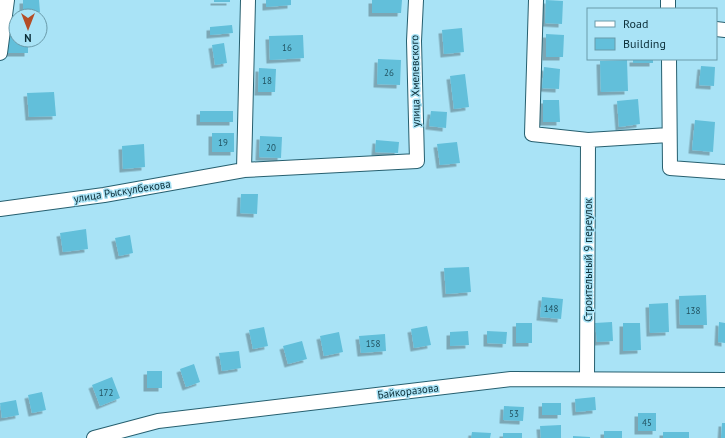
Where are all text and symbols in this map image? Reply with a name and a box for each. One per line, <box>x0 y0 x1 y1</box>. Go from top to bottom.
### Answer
north arrow <box>8 8 48 48</box>
legend <box>587 8 717 60</box>
text: Road <box>623 16 648 31</box>
text: N <box>24 31 32 45</box>
street label: улица Хмелевского <box>407 35 423 127</box>
text: Building <box>623 36 666 51</box>
house number: 16 <box>282 42 292 53</box>
house number: 26 <box>384 67 394 78</box>
house number: 18 <box>262 75 272 86</box>
house number: 19 <box>218 137 228 148</box>
house number: 20 <box>266 142 276 153</box>
street label: улица Рыскулбекова <box>72 176 172 206</box>
street label: Строительный 9 переулок <box>581 197 595 322</box>
house number: 148 <box>544 303 558 314</box>
house number: 138 <box>686 305 700 316</box>
house number: 158 <box>366 338 380 349</box>
street label: Байкоразова <box>377 380 439 402</box>
house number: 172 <box>99 387 113 398</box>
house number: 53 <box>509 408 519 419</box>
house number: 45 <box>642 417 652 428</box>

